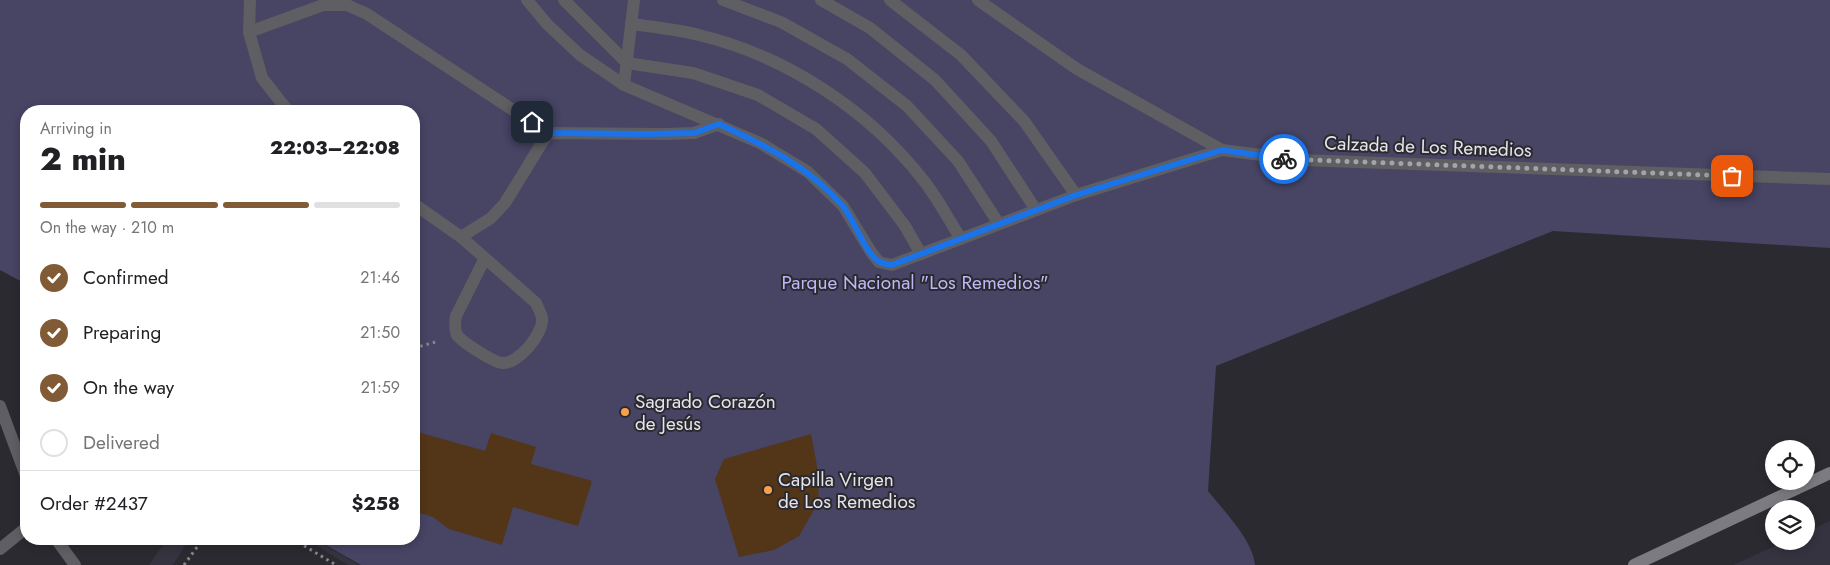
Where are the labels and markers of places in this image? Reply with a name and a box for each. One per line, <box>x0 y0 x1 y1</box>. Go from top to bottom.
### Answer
pin <box>511 101 553 143</box>
pin <box>1711 155 1753 197</box>
place label: Sagrado Corazón de Jesús <box>635 388 776 437</box>
marker: Sagrado Corazón de Jesús <box>619 406 631 418</box>
place label: Capilla Virgen de Los Remedios <box>778 466 916 515</box>
marker: Capilla Virgen de Los Remedios <box>762 484 774 496</box>

